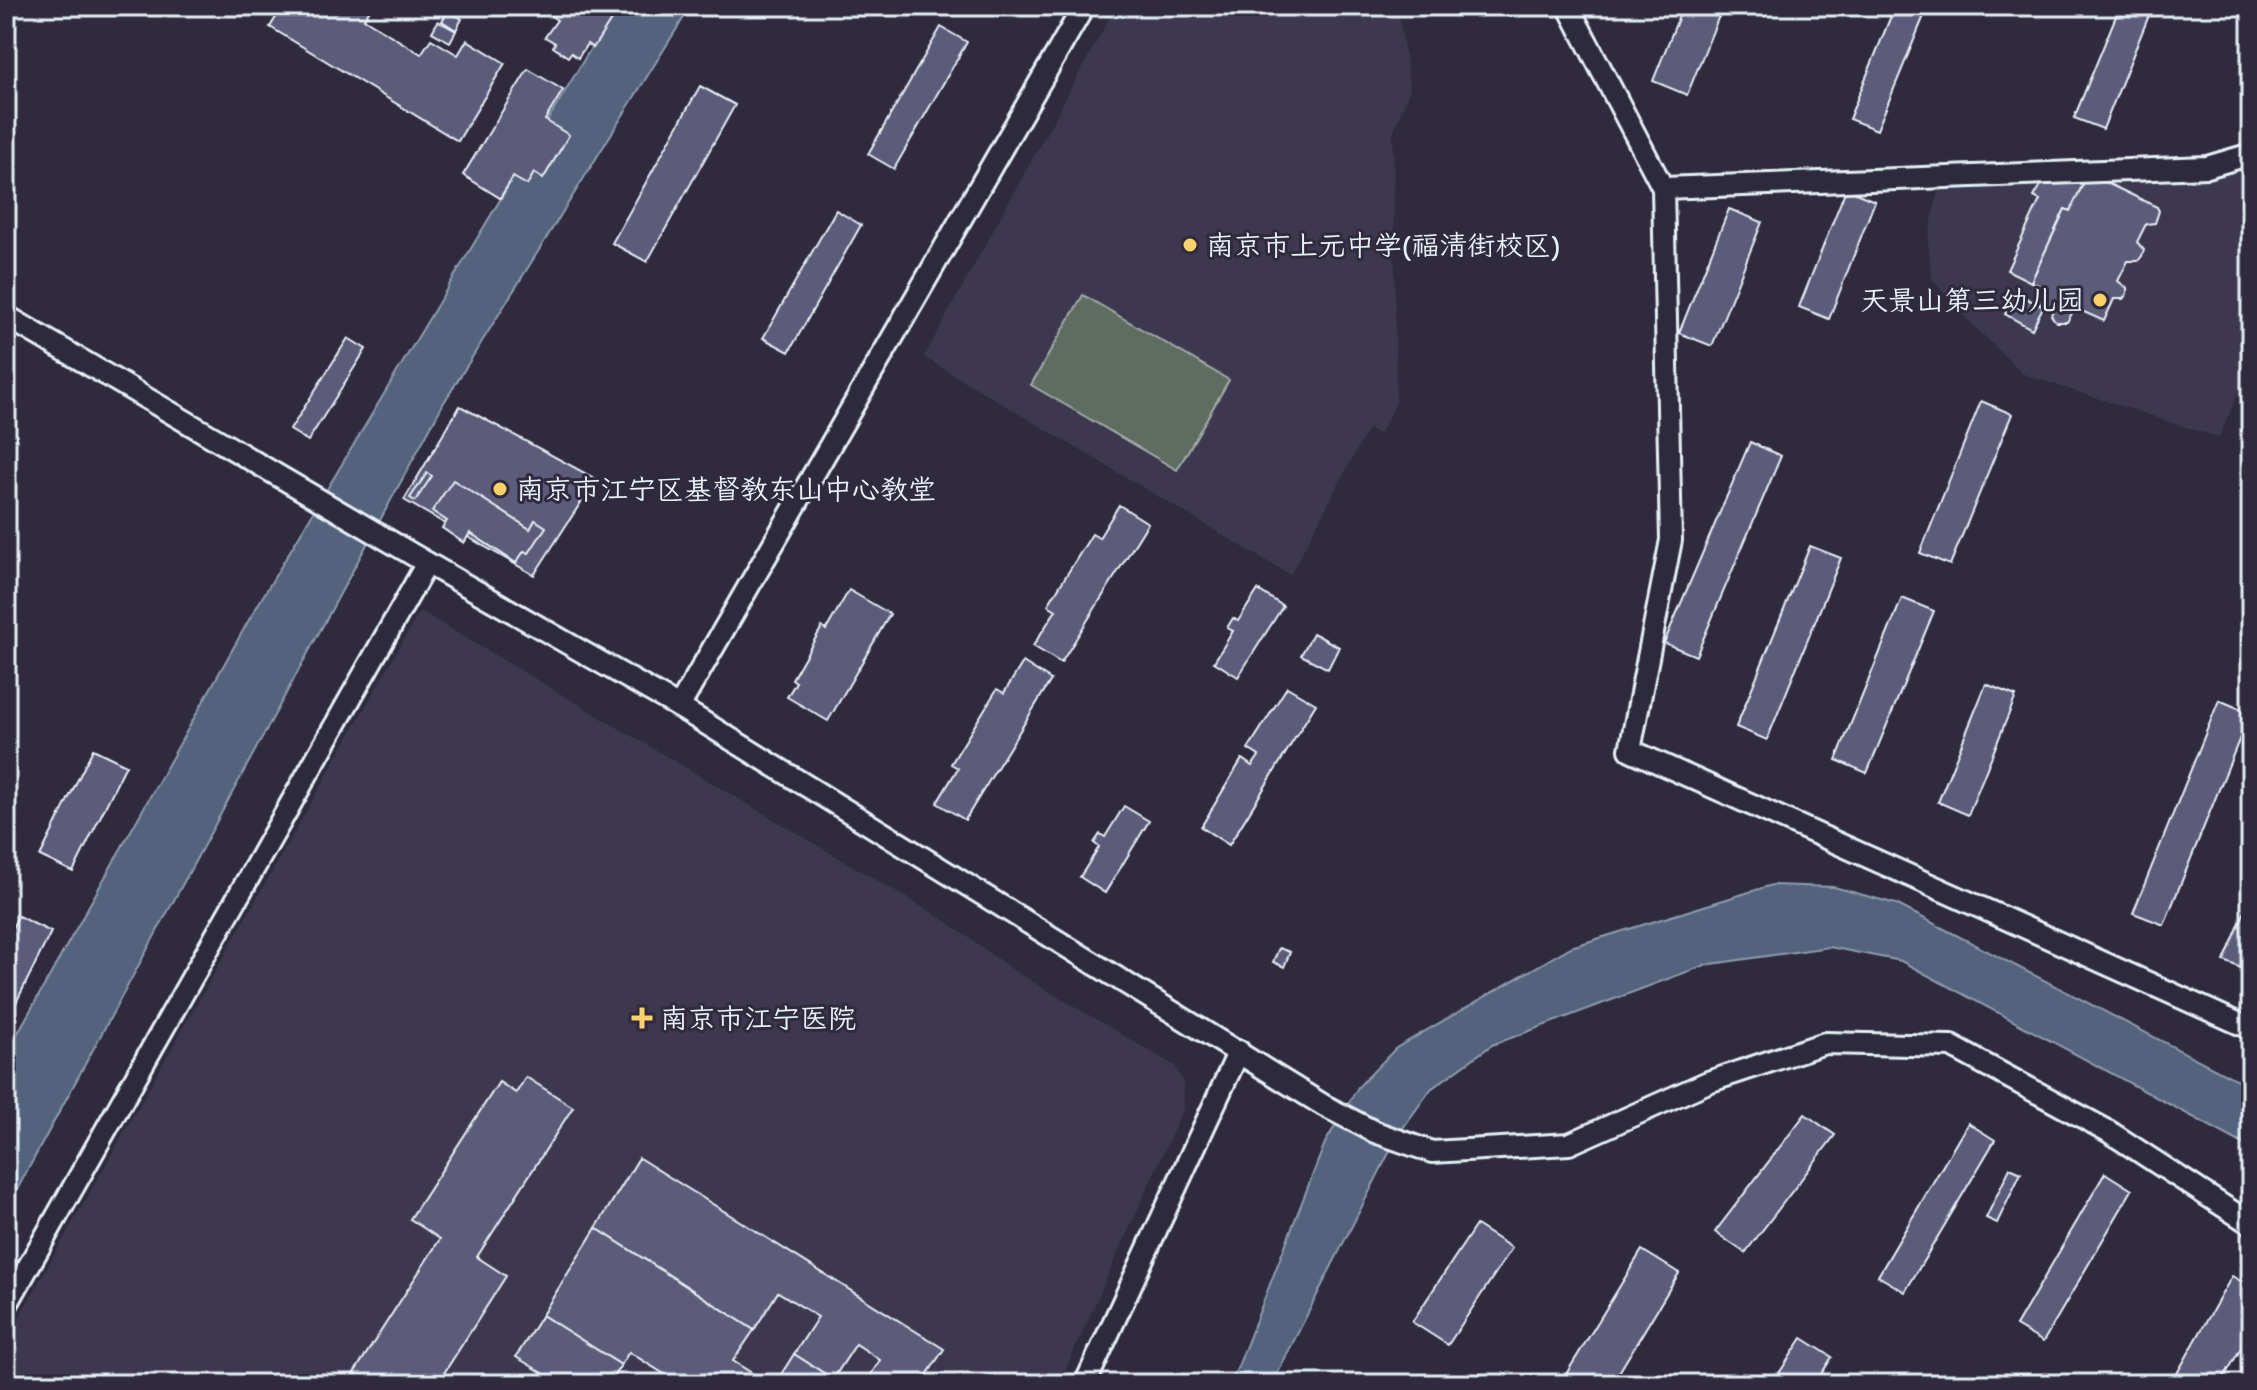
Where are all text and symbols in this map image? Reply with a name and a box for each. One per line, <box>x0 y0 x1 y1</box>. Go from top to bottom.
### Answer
place label: 南京市上元中学(福清街校区) <box>1206 228 1560 262</box>
marker: 南京市上元中学(福清街校区) <box>1181 236 1199 254</box>
place label: 天景山第三幼儿园 <box>1860 283 2084 317</box>
marker: 天景山第三幼儿园 <box>2091 291 2109 309</box>
place label: 南京市江宁区基督教东山中心教堂 <box>516 472 936 506</box>
marker: 南京市江宁区基督教东山中心教堂 <box>491 480 509 498</box>
place label: 南京市江宁医院 <box>660 1001 856 1035</box>
marker: 南京市江宁医院 <box>631 1007 653 1029</box>

